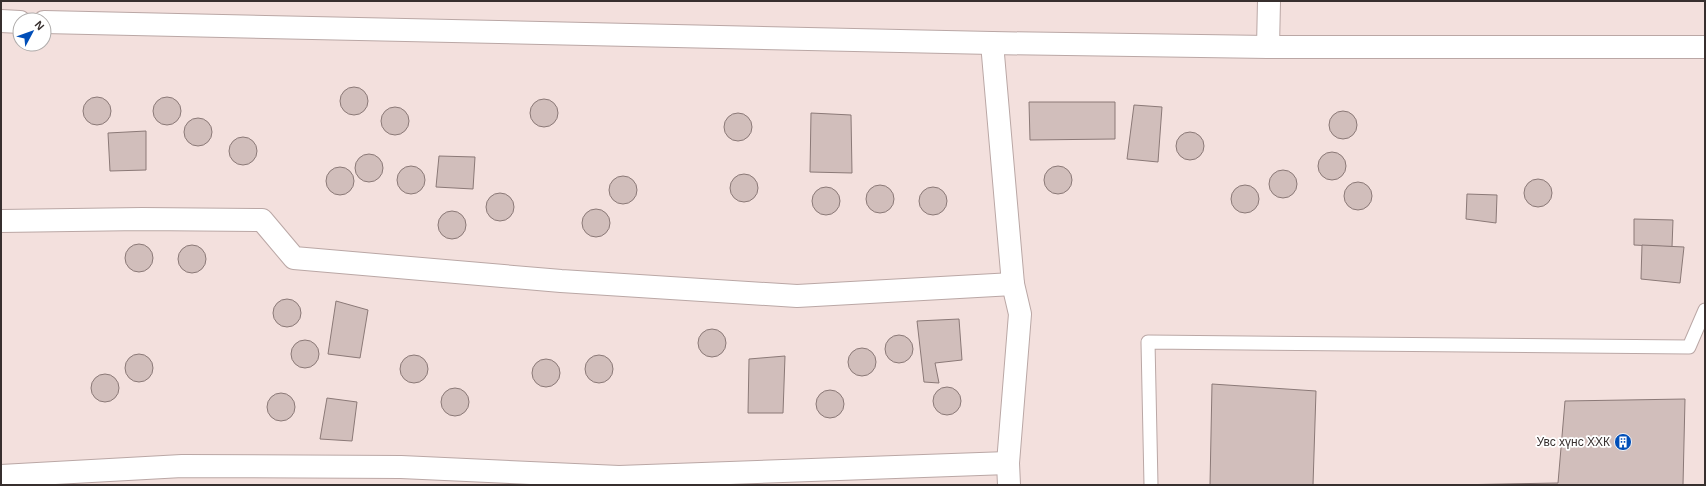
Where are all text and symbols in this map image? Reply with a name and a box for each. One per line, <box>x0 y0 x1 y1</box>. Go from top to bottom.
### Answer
north arrow <box>12 12 52 52</box>
text: N <box>32 19 47 32</box>
building icon: Увс хүнс ХХК <box>1613 432 1633 452</box>
place label: Увс хүнс ХХК <box>1537 435 1610 449</box>

